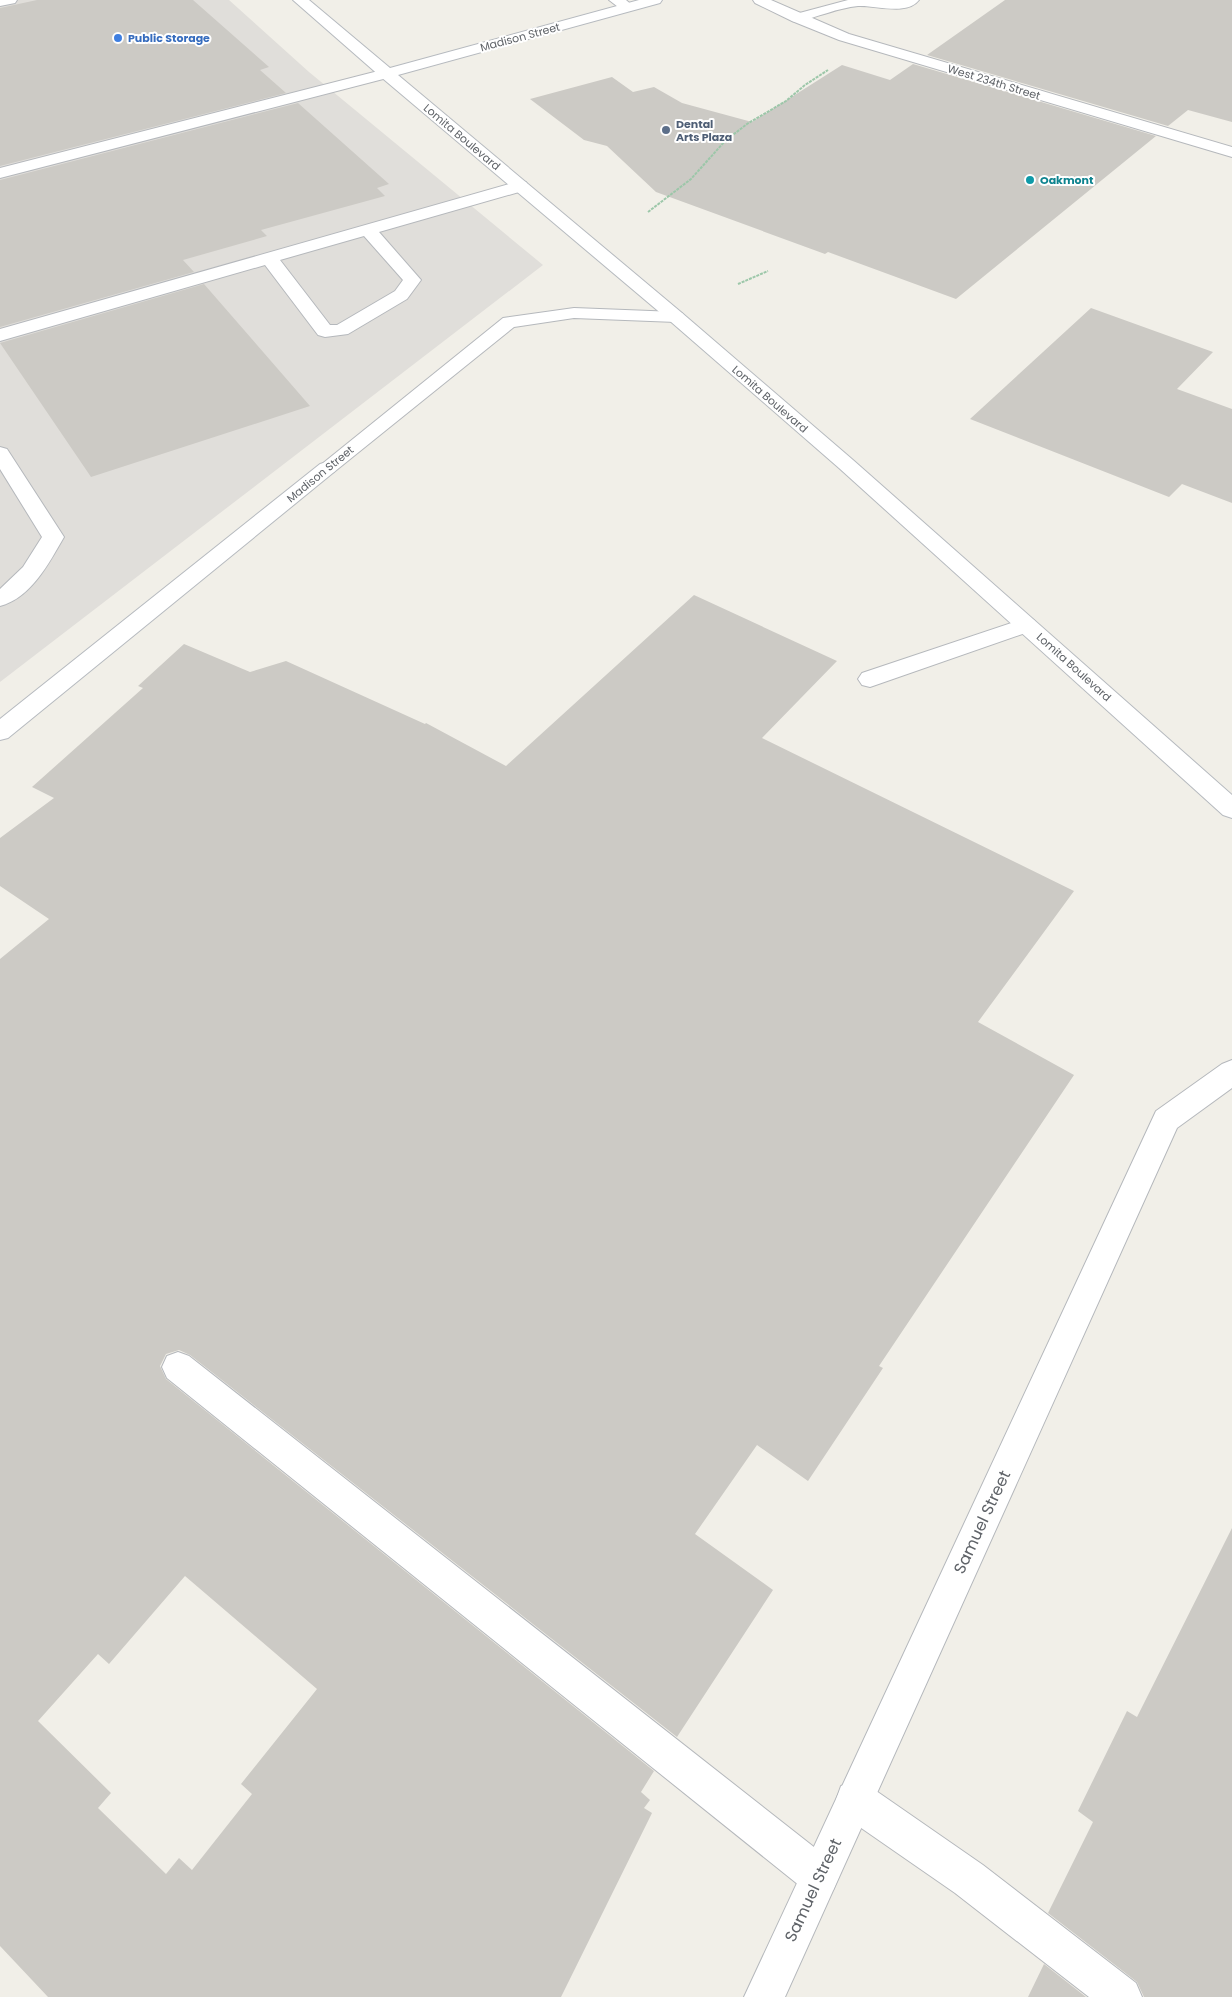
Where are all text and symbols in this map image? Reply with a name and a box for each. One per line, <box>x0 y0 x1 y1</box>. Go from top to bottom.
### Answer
street label: Madison Street <box>478 19 562 55</box>
place label: Public Storage <box>128 30 210 46</box>
marker: Public Storage <box>112 32 124 44</box>
street label: West 234th Street <box>946 60 1042 104</box>
street label: Lomita Boulevard <box>420 100 504 174</box>
place label: Dental Arts Plaza <box>676 116 732 145</box>
marker: Dental Arts Plaza <box>660 124 672 136</box>
place label: Oakmont <box>1040 172 1094 188</box>
marker: Oakmont <box>1024 174 1036 186</box>
street label: Lomita Boulevard <box>729 362 811 436</box>
street label: Madison Street <box>283 442 357 506</box>
street label: Lomita Boulevard <box>1033 629 1115 705</box>
street label: Samuel Street <box>948 1466 1016 1578</box>
street label: Samuel Street <box>779 1834 847 1946</box>

